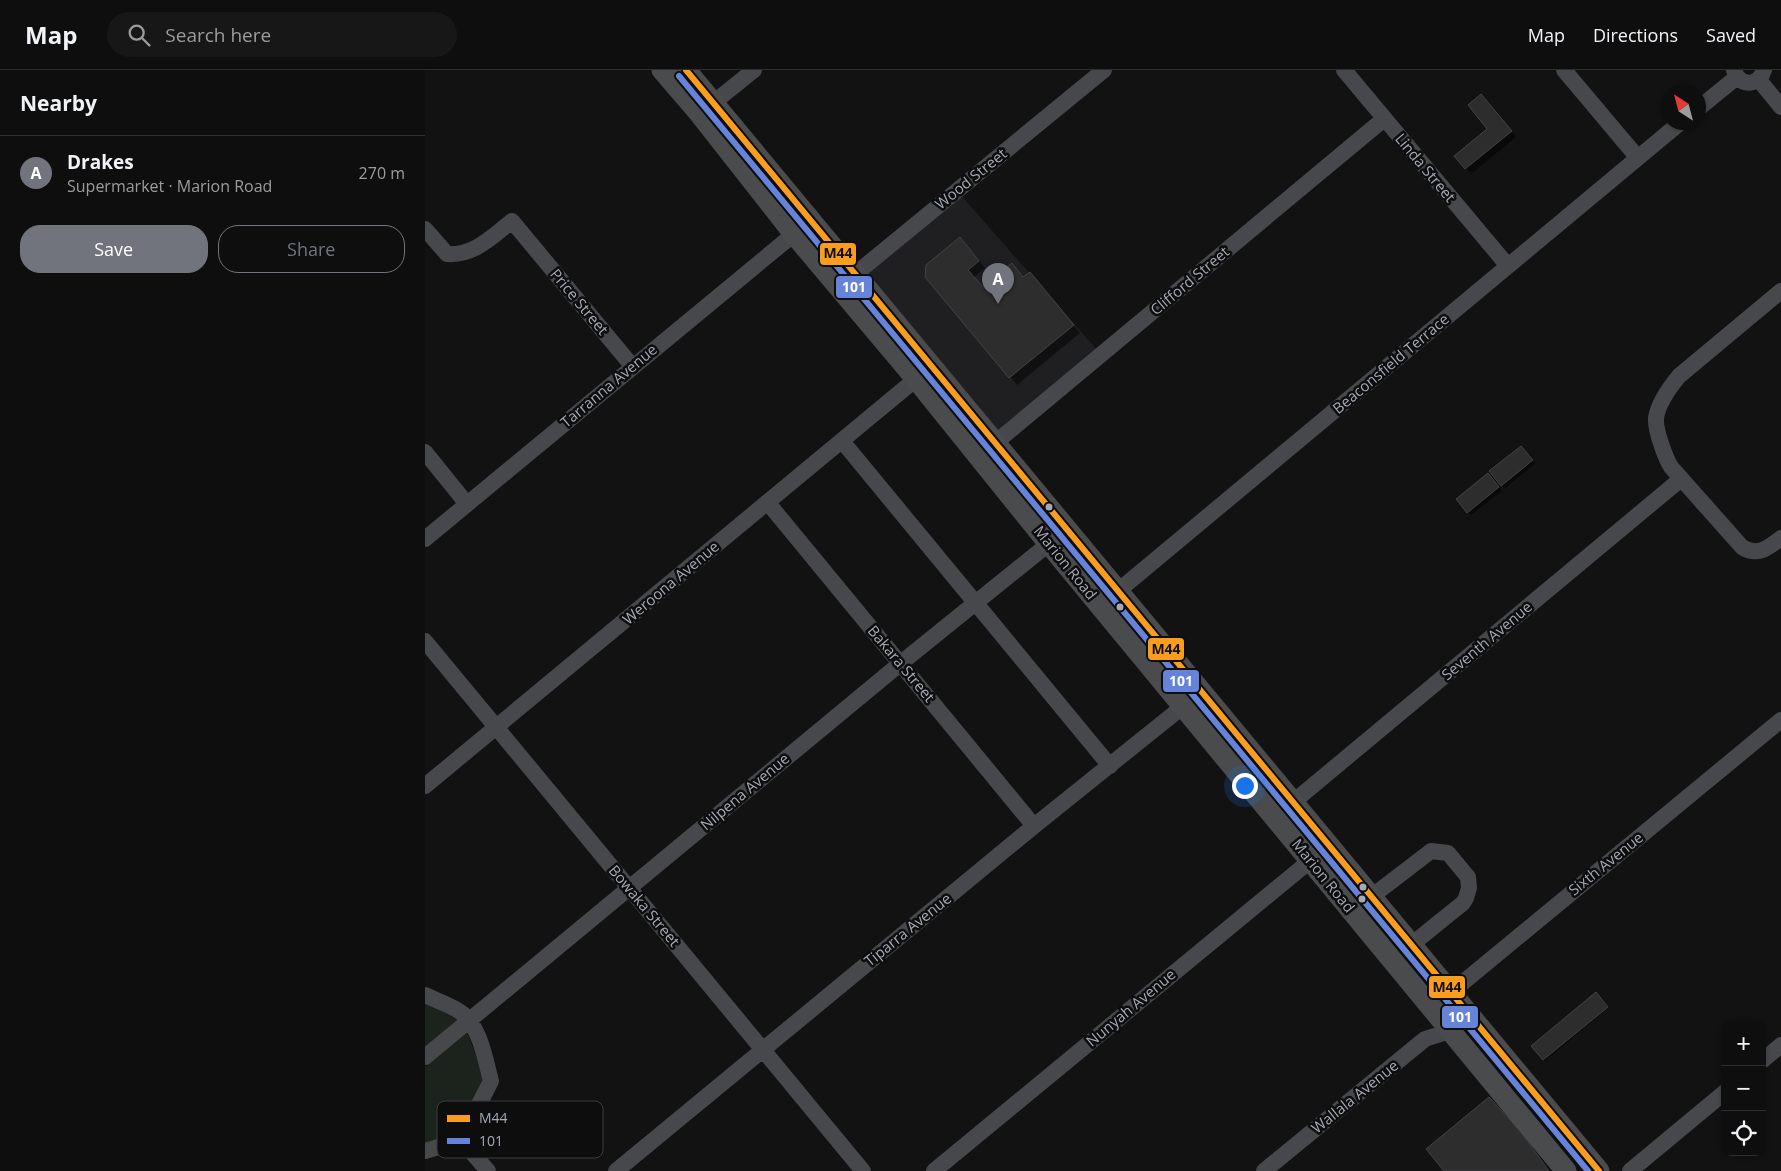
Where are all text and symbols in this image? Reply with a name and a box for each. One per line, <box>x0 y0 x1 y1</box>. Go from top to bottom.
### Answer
search box <box>107 12 457 57</box>
text: Map <box>25 18 77 51</box>
icon: search <box>125 21 153 49</box>
text: Search here <box>165 22 271 48</box>
text: Map <box>1528 23 1565 47</box>
text: Directions <box>1593 23 1678 47</box>
text: Saved <box>1706 23 1756 47</box>
north arrow <box>1661 85 1706 130</box>
text: Nearby <box>20 89 97 117</box>
street label: Linda Street <box>1391 129 1460 206</box>
street label: Wood Street <box>930 143 1010 213</box>
text: Drakes <box>67 149 134 175</box>
text: A <box>30 162 42 184</box>
text: 270 m <box>359 162 405 184</box>
text: Supermarket · Marion Road <box>67 175 272 197</box>
button: Save <box>20 225 208 273</box>
button: Share <box>218 225 405 273</box>
street label: Clifford Street <box>1146 241 1233 319</box>
line badge: M44 <box>819 242 857 266</box>
text: M44 <box>823 243 853 262</box>
pin: A <box>982 263 1014 304</box>
street label: Price Street <box>546 264 613 339</box>
line badge: 101 <box>835 275 873 299</box>
text: 101 <box>842 277 866 296</box>
street label: Beaconsfield Terrace <box>1328 309 1453 418</box>
street label: Tarranna Avenue <box>556 339 661 431</box>
unlabelled marker <box>1044 502 1054 512</box>
street label: Marion Road <box>1030 521 1102 604</box>
street label: Weroona Avenue <box>618 536 723 628</box>
street label: Seventh Avenue <box>1437 596 1536 684</box>
unlabelled marker <box>1115 602 1125 612</box>
street label: Bakara Street <box>864 621 940 706</box>
line badge: M44 <box>1147 637 1185 661</box>
text: M44 <box>1151 639 1181 658</box>
line badge: 101 <box>1162 669 1200 693</box>
text: 101 <box>1169 671 1193 690</box>
street label: Nilpena Avenue <box>696 748 793 834</box>
your location <box>1232 773 1258 799</box>
street label: Sixth Avenue <box>1564 827 1647 899</box>
street label: Marion Road <box>1288 834 1360 917</box>
street label: Bowaka Street <box>605 860 685 950</box>
unlabelled marker <box>1358 882 1368 892</box>
street label: Tiparra Avenue <box>860 888 955 970</box>
unlabelled marker <box>1357 894 1367 904</box>
street label: Nunyah Avenue <box>1081 964 1179 1051</box>
line badge: M44 <box>1428 975 1466 999</box>
text: M44 <box>1432 977 1462 996</box>
line badge: 101 <box>1441 1005 1479 1029</box>
text: 101 <box>1448 1007 1472 1026</box>
map controls <box>1721 1021 1766 1156</box>
button: + <box>1721 1021 1766 1066</box>
street label: Wallala Avenue <box>1307 1055 1402 1137</box>
button: − <box>1721 1066 1766 1111</box>
legend <box>437 1101 603 1158</box>
text: M44 <box>479 1108 508 1127</box>
button: locate <box>1721 1111 1766 1156</box>
text: 101 <box>479 1131 503 1150</box>

